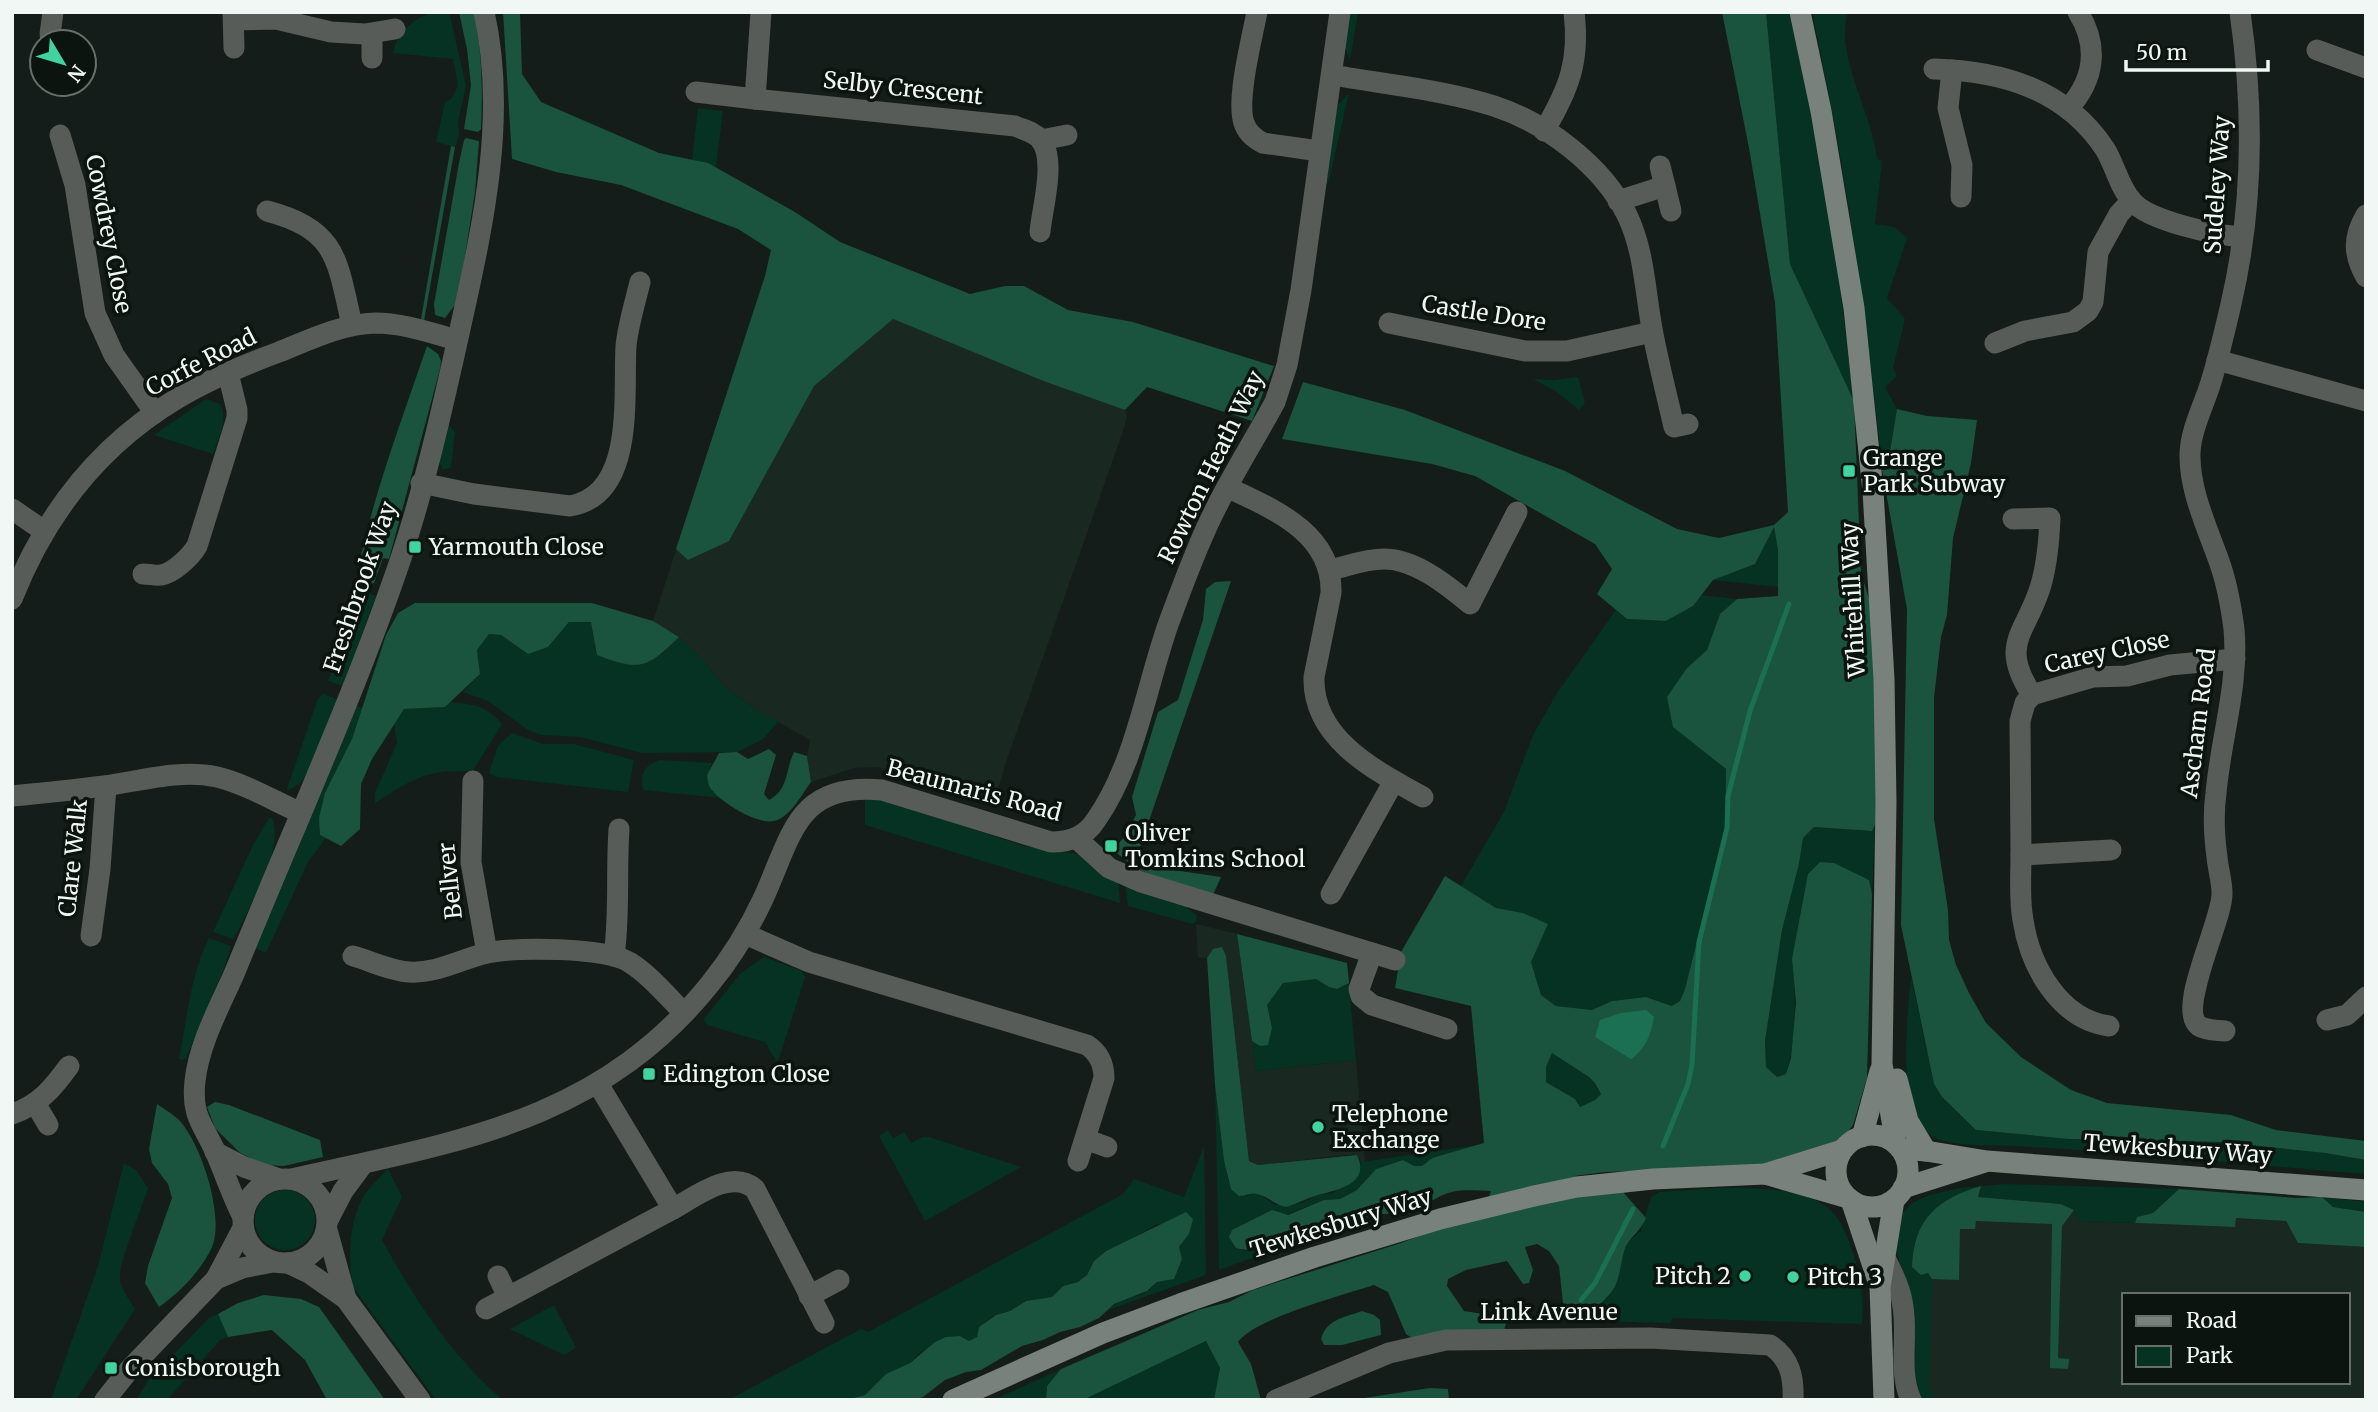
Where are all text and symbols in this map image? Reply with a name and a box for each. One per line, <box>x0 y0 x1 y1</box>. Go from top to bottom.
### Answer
north arrow <box>28 28 98 98</box>
scale bar <box>2126 28 2268 72</box>
text: 50 m <box>2136 39 2187 66</box>
text: N <box>62 60 90 87</box>
street label: Selby Crescent <box>822 65 984 110</box>
street label: Sudeley Way <box>2197 114 2236 255</box>
street label: Cowdrey Close <box>80 152 139 316</box>
street label: Castle Dore <box>1420 288 1548 337</box>
street label: Corfe Road <box>141 321 261 402</box>
street label: Rowton Heath Way <box>1151 365 1270 568</box>
place label: Grange Park Subway <box>1863 443 2006 498</box>
marker: Grange Park Subway <box>1841 463 1857 479</box>
street label: Freshbrook Way <box>317 497 403 676</box>
street label: Whitehill Way <box>1834 521 1871 679</box>
place label: Yarmouth Close <box>428 532 604 561</box>
marker: Yarmouth Close <box>407 539 423 555</box>
street label: Carey Close <box>2042 624 2172 679</box>
street label: Ascham Road <box>2174 646 2221 800</box>
street label: Beaumaris Road <box>883 752 1065 827</box>
street label: Clare Walk <box>52 797 93 918</box>
place label: Oliver Tomkins School <box>1125 818 1305 873</box>
marker: Oliver Tomkins School <box>1103 838 1119 854</box>
street label: Bellver <box>431 841 468 921</box>
place label: Edington Close <box>663 1059 830 1088</box>
marker: Edington Close <box>641 1066 657 1082</box>
place label: Telephone Exchange <box>1332 1099 1448 1154</box>
marker: Telephone Exchange <box>1310 1119 1326 1135</box>
street label: Tewkesbury Way <box>2083 1127 2274 1170</box>
street label: Tewkesbury Way <box>1246 1181 1436 1264</box>
place label: Pitch 2 <box>1655 1261 1731 1290</box>
place label: Pitch 3 <box>1807 1262 1882 1291</box>
marker: Pitch 2 <box>1737 1268 1753 1284</box>
marker: Pitch 3 <box>1785 1269 1801 1285</box>
legend <box>2122 1293 2350 1384</box>
street label: Link Avenue <box>1480 1297 1618 1326</box>
text: Road <box>2186 1307 2237 1334</box>
text: Park <box>2186 1342 2233 1369</box>
place label: Conisborough <box>125 1353 281 1382</box>
marker: Conisborough <box>103 1360 119 1376</box>

